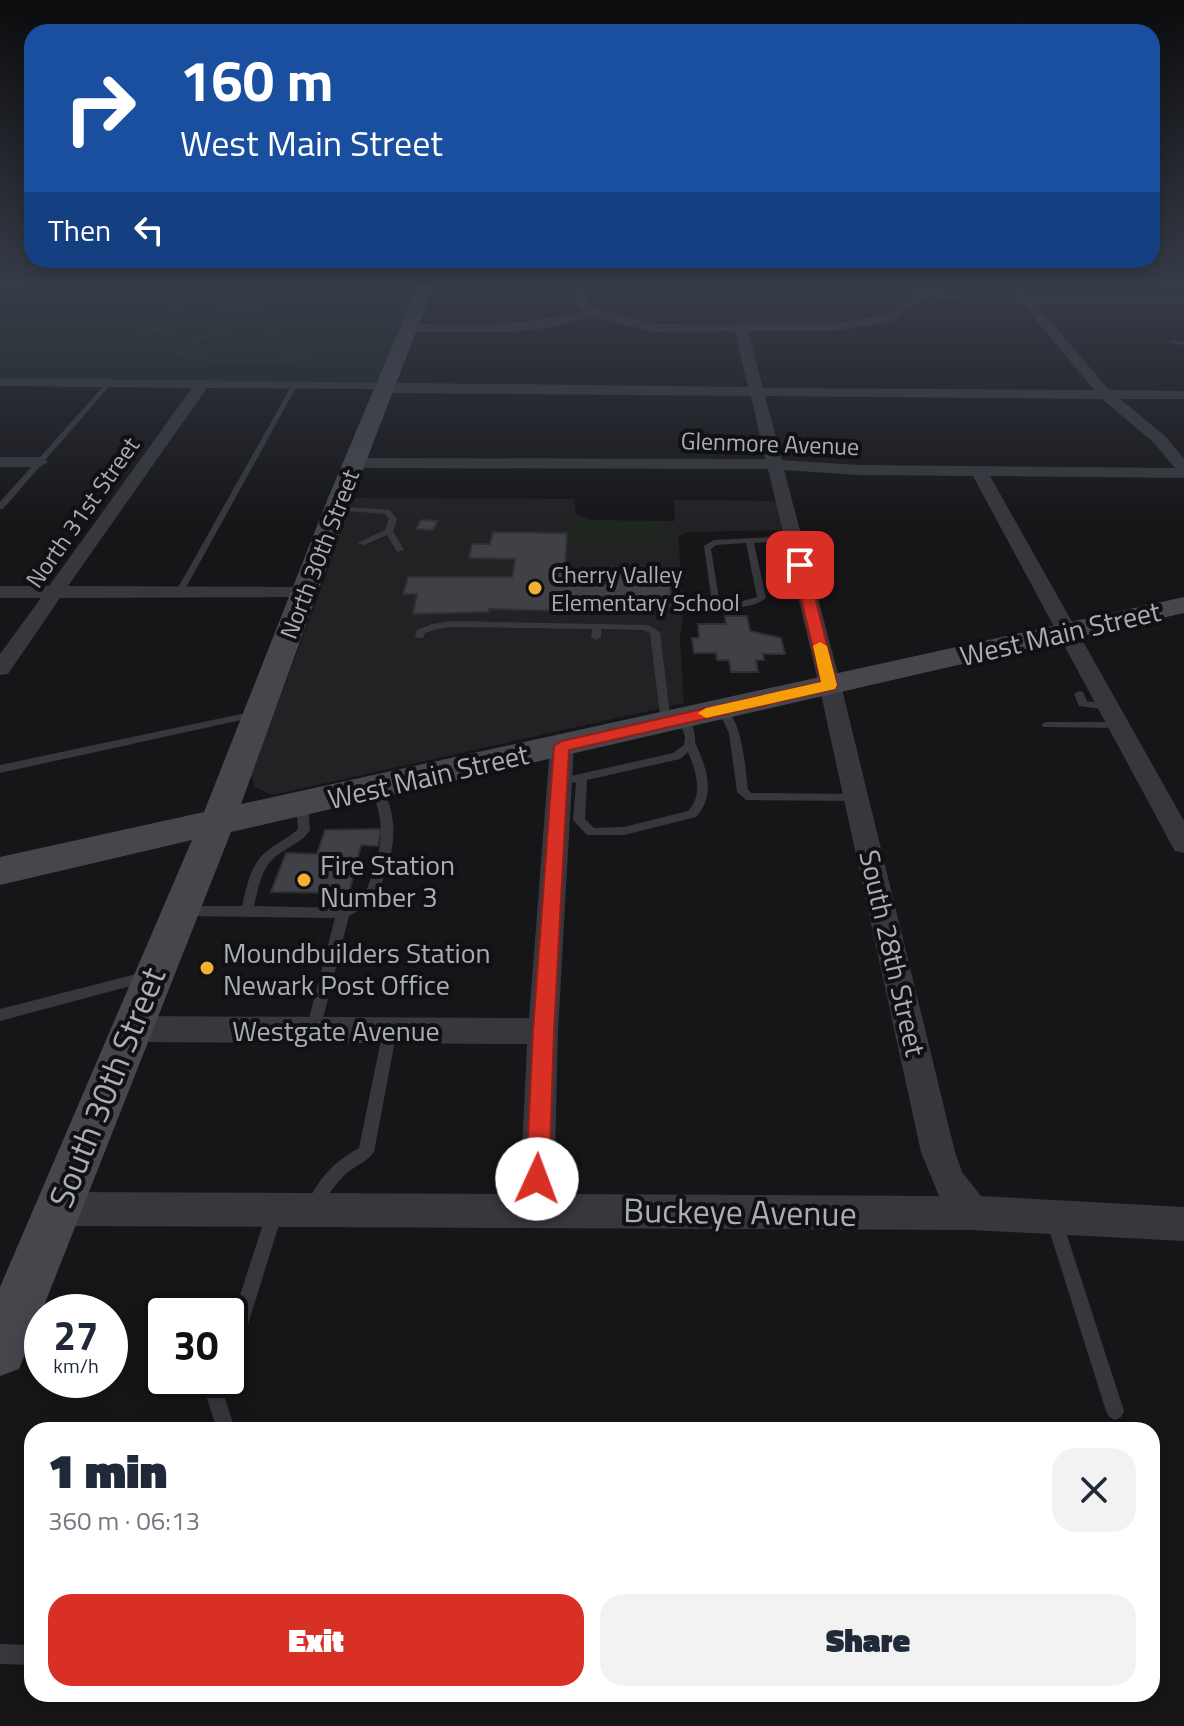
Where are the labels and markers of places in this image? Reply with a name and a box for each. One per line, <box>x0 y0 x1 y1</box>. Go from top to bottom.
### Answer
pin <box>766 531 834 599</box>
place label: Cherry Valley Elementary School <box>551 556 740 620</box>
marker: Cherry Valley Elementary School <box>526 579 544 597</box>
place label: Fire Station Number 3 <box>320 843 455 918</box>
marker: Fire Station Number 3 <box>295 871 313 889</box>
place label: Moundbuilders Station Newark Post Office <box>223 931 490 1006</box>
marker: Moundbuilders Station Newark Post Office <box>198 959 216 977</box>

